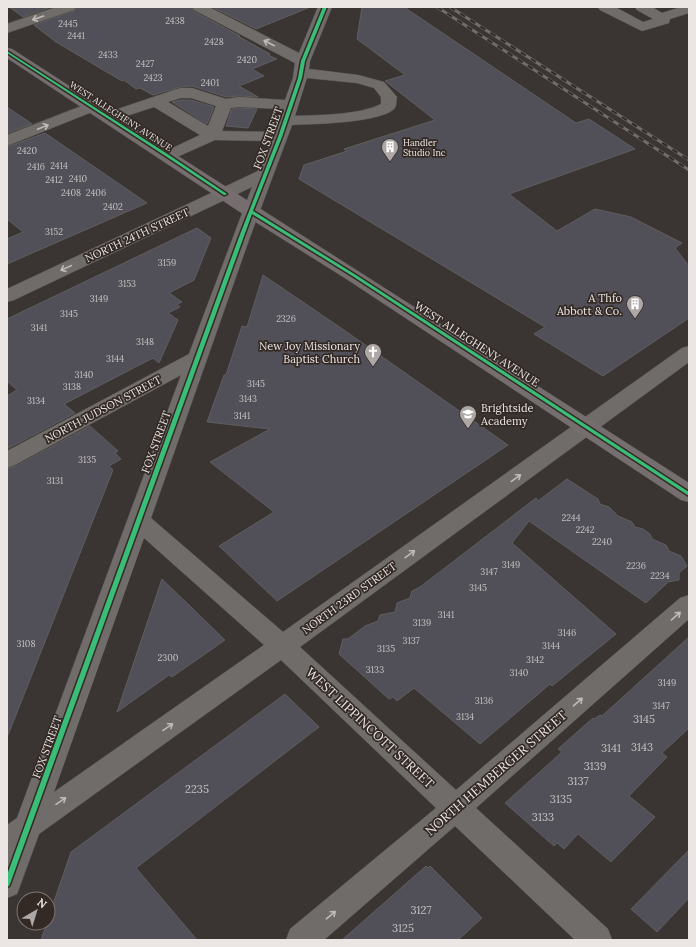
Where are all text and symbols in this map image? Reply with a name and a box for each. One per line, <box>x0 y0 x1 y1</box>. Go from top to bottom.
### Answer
one-way arrow <box>32 15 45 22</box>
house number: 2438 <box>165 15 185 26</box>
house number: 2445 <box>58 18 78 29</box>
house number: 2441 <box>67 30 85 41</box>
house number: 2428 <box>204 36 224 47</box>
one-way arrow <box>263 39 275 46</box>
house number: 2433 <box>98 49 118 60</box>
house number: 2420 <box>237 54 257 65</box>
house number: 2427 <box>136 58 154 69</box>
house number: 2423 <box>143 72 163 83</box>
house number: 2401 <box>201 77 219 88</box>
street label: WEST ALLEGHENY AVENUE <box>68 79 175 153</box>
street label: FOX STREET <box>250 105 286 171</box>
one-way arrow <box>37 122 49 130</box>
building icon: Handler Studio Inc <box>380 137 400 162</box>
place label: Handler Studio Inc <box>403 137 446 158</box>
house number: 2420 <box>17 145 37 156</box>
house number: 2414 <box>50 160 68 171</box>
house number: 2416 <box>27 161 45 172</box>
house number: 2410 <box>69 173 88 184</box>
house number: 2412 <box>45 174 63 185</box>
house number: 2408 <box>61 187 81 198</box>
house number: 2406 <box>86 187 106 198</box>
house number: 2402 <box>103 201 123 212</box>
street label: NORTH 24TH STREET <box>83 205 191 265</box>
house number: 3152 <box>45 226 63 237</box>
house number: 3159 <box>158 257 176 268</box>
one-way arrow <box>61 265 73 272</box>
house number: 3153 <box>118 278 136 289</box>
place label: A Thfo Abbott & Co. <box>556 291 622 318</box>
house number: 3149 <box>90 293 108 304</box>
building icon: A Thfo Abbott & Co. <box>625 294 645 319</box>
street label: WEST ALLEGHENY AVENUE <box>412 298 542 390</box>
house number: 3145 <box>60 308 78 319</box>
house number: 2326 <box>276 313 296 324</box>
house number: 3141 <box>31 322 47 333</box>
house number: 3148 <box>136 336 154 347</box>
place label: New Joy Missionary Baptist Church <box>259 339 360 366</box>
church icon: New Joy Missionary Baptist Church <box>363 342 383 367</box>
house number: 3144 <box>106 353 124 364</box>
house number: 3140 <box>75 369 94 380</box>
street label: NORTH JUDSON STREET <box>42 372 164 446</box>
house number: 3145 <box>247 378 265 389</box>
house number: 3138 <box>63 381 81 392</box>
house number: 3143 <box>239 393 257 404</box>
house number: 3134 <box>27 395 45 406</box>
place label: Brightside Academy <box>480 401 533 428</box>
school or university icon: Brightside Academy <box>458 404 478 429</box>
street label: FOX STREET <box>138 409 174 475</box>
house number: 3141 <box>234 410 250 421</box>
house number: 3135 <box>78 454 96 465</box>
one-way arrow <box>510 474 521 482</box>
house number: 3131 <box>47 475 63 486</box>
house number: 2244 <box>561 512 581 523</box>
house number: 2242 <box>575 524 595 535</box>
house number: 2240 <box>592 536 612 547</box>
one-way arrow <box>405 550 416 558</box>
street label: NORTH 23RD STREET <box>299 559 399 637</box>
house number: 3149 <box>502 559 520 570</box>
house number: 2236 <box>626 560 646 571</box>
house number: 3147 <box>480 566 498 577</box>
house number: 2234 <box>650 570 670 581</box>
house number: 3145 <box>469 582 487 593</box>
house number: 3141 <box>438 609 454 620</box>
one-way arrow <box>671 612 681 621</box>
house number: 3139 <box>413 617 431 628</box>
house number: 3146 <box>558 627 576 638</box>
house number: 3137 <box>402 635 420 646</box>
house number: 3108 <box>17 638 35 649</box>
house number: 3144 <box>542 640 560 651</box>
house number: 3135 <box>377 643 395 654</box>
house number: 2300 <box>158 652 179 663</box>
house number: 3142 <box>526 654 544 665</box>
street label: WEST LIPPINCOTT STREET <box>302 664 438 792</box>
house number: 3133 <box>366 664 384 675</box>
house number: 3140 <box>510 667 529 678</box>
house number: 3149 <box>658 677 676 688</box>
house number: 3136 <box>475 695 493 706</box>
one-way arrow <box>573 697 583 706</box>
house number: 3147 <box>652 700 670 711</box>
street label: NORTH HEMBERGER STREET <box>422 706 571 839</box>
house number: 3134 <box>456 711 474 722</box>
house number: 3145 <box>633 712 655 726</box>
street label: FOX STREET <box>29 714 65 780</box>
one-way arrow <box>162 723 173 731</box>
house number: 3143 <box>631 740 653 754</box>
house number: 3141 <box>601 741 621 755</box>
house number: 3139 <box>584 759 606 773</box>
house number: 3137 <box>567 774 589 788</box>
house number: 2235 <box>185 782 209 796</box>
house number: 3135 <box>550 792 572 806</box>
one-way arrow <box>55 797 66 805</box>
house number: 3133 <box>532 810 554 824</box>
north arrow <box>16 891 56 931</box>
text: N <box>34 895 50 912</box>
house number: 3127 <box>410 903 432 917</box>
one-way arrow <box>326 910 336 919</box>
house number: 3125 <box>392 921 414 935</box>

